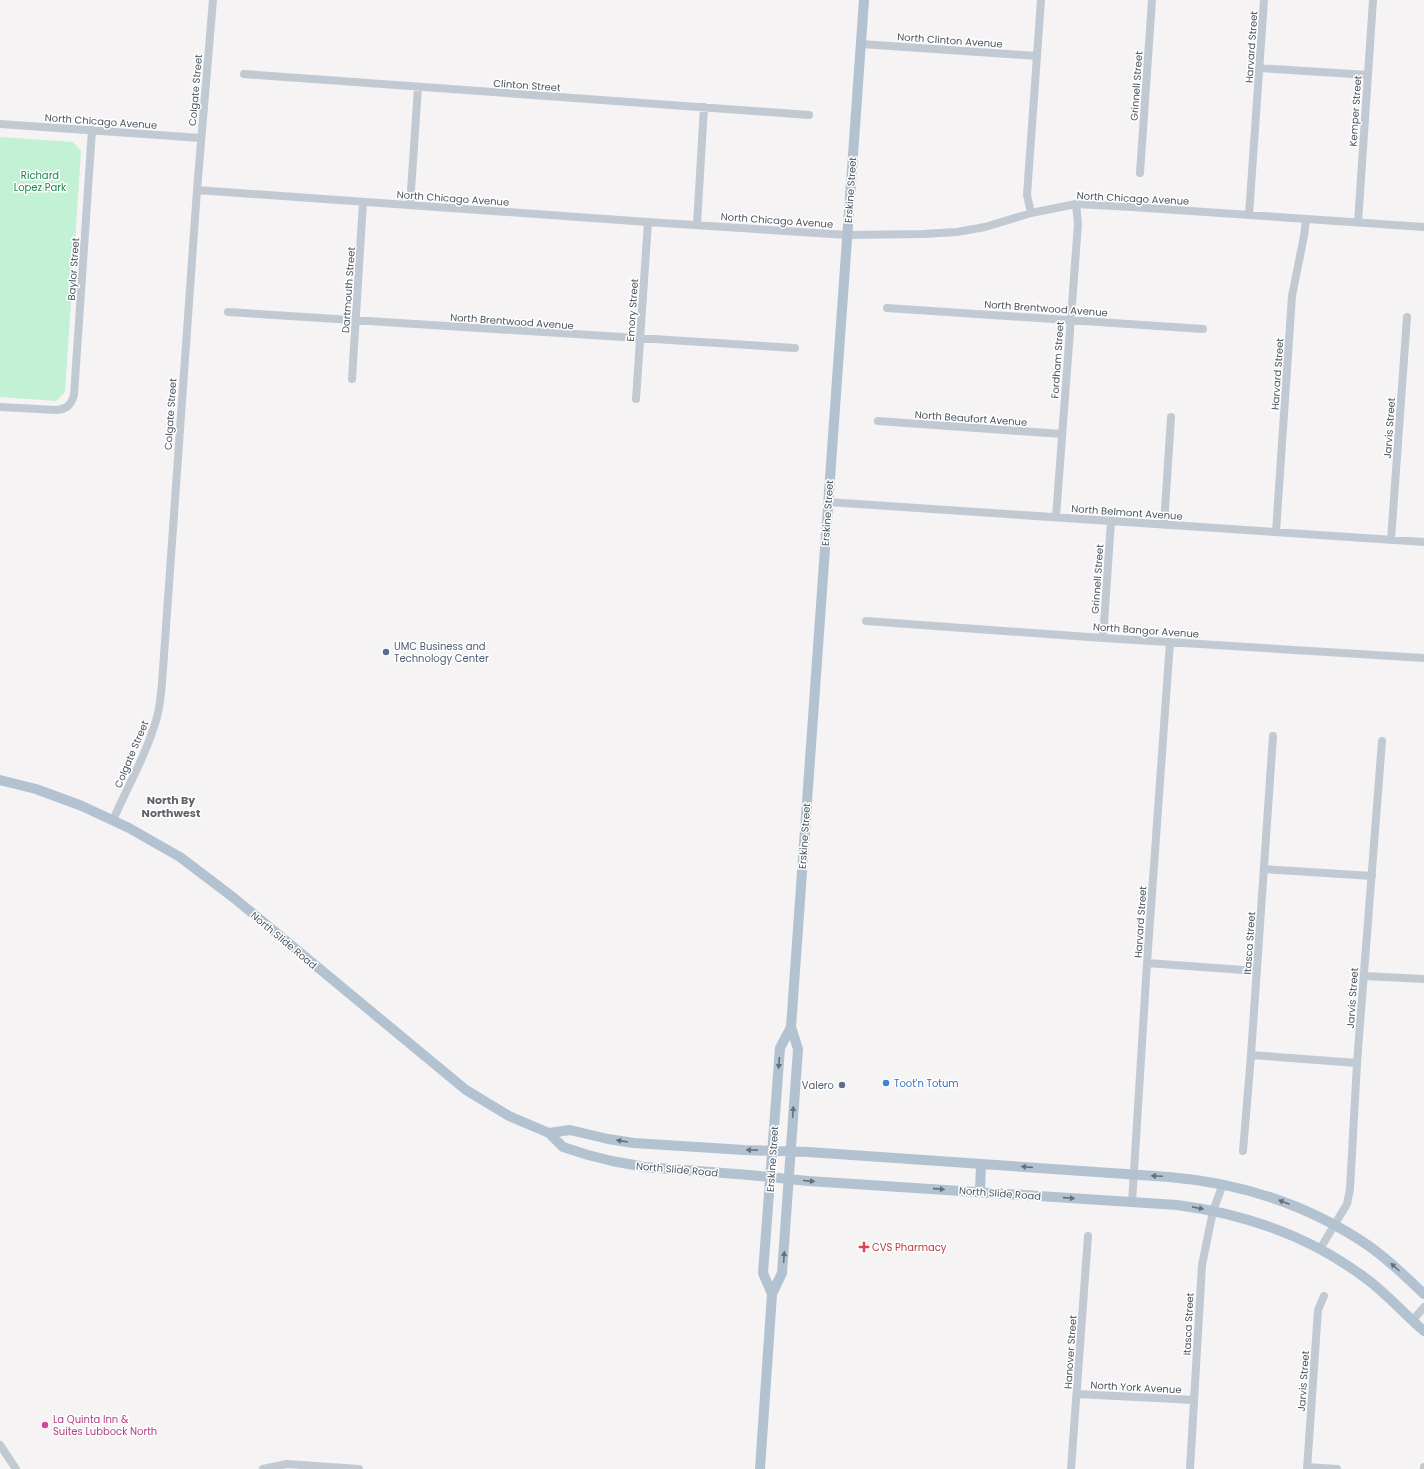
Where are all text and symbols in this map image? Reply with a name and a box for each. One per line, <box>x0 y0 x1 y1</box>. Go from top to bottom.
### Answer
street label: Harvard Street <box>1241 10 1262 84</box>
street label: North Clinton Avenue <box>897 29 1003 52</box>
street label: Grinnell Street <box>1127 50 1146 121</box>
street label: Colgate Street <box>185 53 206 127</box>
street label: Kemper Street <box>1346 75 1365 147</box>
street label: Clinton Street <box>493 76 561 95</box>
street label: North Chicago Avenue <box>44 110 158 133</box>
street label: Erskine Street <box>841 156 860 224</box>
park label: Richard Lopez Park <box>14 168 67 195</box>
street label: North Chicago Avenue <box>396 187 510 210</box>
street label: North Chicago Avenue <box>1076 188 1190 209</box>
street label: North Chicago Avenue <box>720 209 834 232</box>
street label: Baylor Street <box>64 237 83 301</box>
street label: Dartmouth Street <box>338 246 359 334</box>
street label: Emory Street <box>623 278 642 342</box>
street label: North Brentwood Avenue <box>984 297 1108 320</box>
street label: North Brentwood Avenue <box>450 310 574 333</box>
street label: Fordham Street <box>1047 321 1068 399</box>
street label: Harvard Street <box>1267 337 1288 411</box>
street label: Colgate Street <box>161 377 181 450</box>
street label: Jarvis Street <box>1380 397 1399 459</box>
street label: North Beaufort Avenue <box>914 407 1028 430</box>
street label: Erskine Street <box>818 479 837 547</box>
street label: North Belmont Avenue <box>1071 501 1183 524</box>
street label: Grinnell Street <box>1088 543 1107 614</box>
street label: North Bangor Avenue <box>1092 619 1199 642</box>
place label: UMC Business and Technology Center <box>394 639 489 666</box>
marker: UMC Business and Technology Center <box>381 647 391 657</box>
street label: Colgate Street <box>111 718 153 790</box>
district label: North By Northwest <box>142 792 201 821</box>
street label: Erskine Street <box>795 802 814 870</box>
street label: Harvard Street <box>1130 885 1151 959</box>
street label: North Slide Road <box>247 908 320 973</box>
street label: Itasca Street <box>1240 911 1259 975</box>
street label: Jarvis Street <box>1343 967 1362 1029</box>
one-way arrow <box>775 1057 782 1069</box>
place label: Toot'n Totum <box>894 1076 959 1091</box>
place label: Valero <box>802 1078 834 1093</box>
marker: Toot'n Totum <box>881 1078 891 1088</box>
marker: Valero <box>837 1080 847 1090</box>
one-way arrow <box>790 1106 797 1118</box>
street label: Erskine Street <box>763 1125 782 1193</box>
one-way arrow <box>616 1138 628 1144</box>
one-way arrow <box>746 1147 758 1154</box>
street label: North Slide Road <box>635 1158 719 1181</box>
one-way arrow <box>1021 1164 1033 1171</box>
one-way arrow <box>1150 1173 1163 1179</box>
one-way arrow <box>803 1177 815 1184</box>
street label: North Slide Road <box>958 1183 1042 1204</box>
one-way arrow <box>933 1186 945 1193</box>
one-way arrow <box>1063 1195 1075 1202</box>
one-way arrow <box>1277 1198 1289 1204</box>
one-way arrow <box>1192 1206 1204 1212</box>
place label: CVS Pharmacy <box>872 1240 947 1255</box>
marker: CVS Pharmacy <box>859 1242 869 1252</box>
one-way arrow <box>780 1251 787 1263</box>
one-way arrow <box>1390 1263 1401 1272</box>
street label: Itasca Street <box>1179 1292 1198 1356</box>
street label: Hanover Street <box>1060 1314 1081 1389</box>
street label: Jarvis Street <box>1294 1350 1313 1412</box>
street label: North York Avenue <box>1090 1378 1182 1397</box>
place label: La Quinta Inn & Suites Lubbock North <box>53 1412 157 1439</box>
marker: La Quinta Inn & Suites Lubbock North <box>40 1420 50 1430</box>

